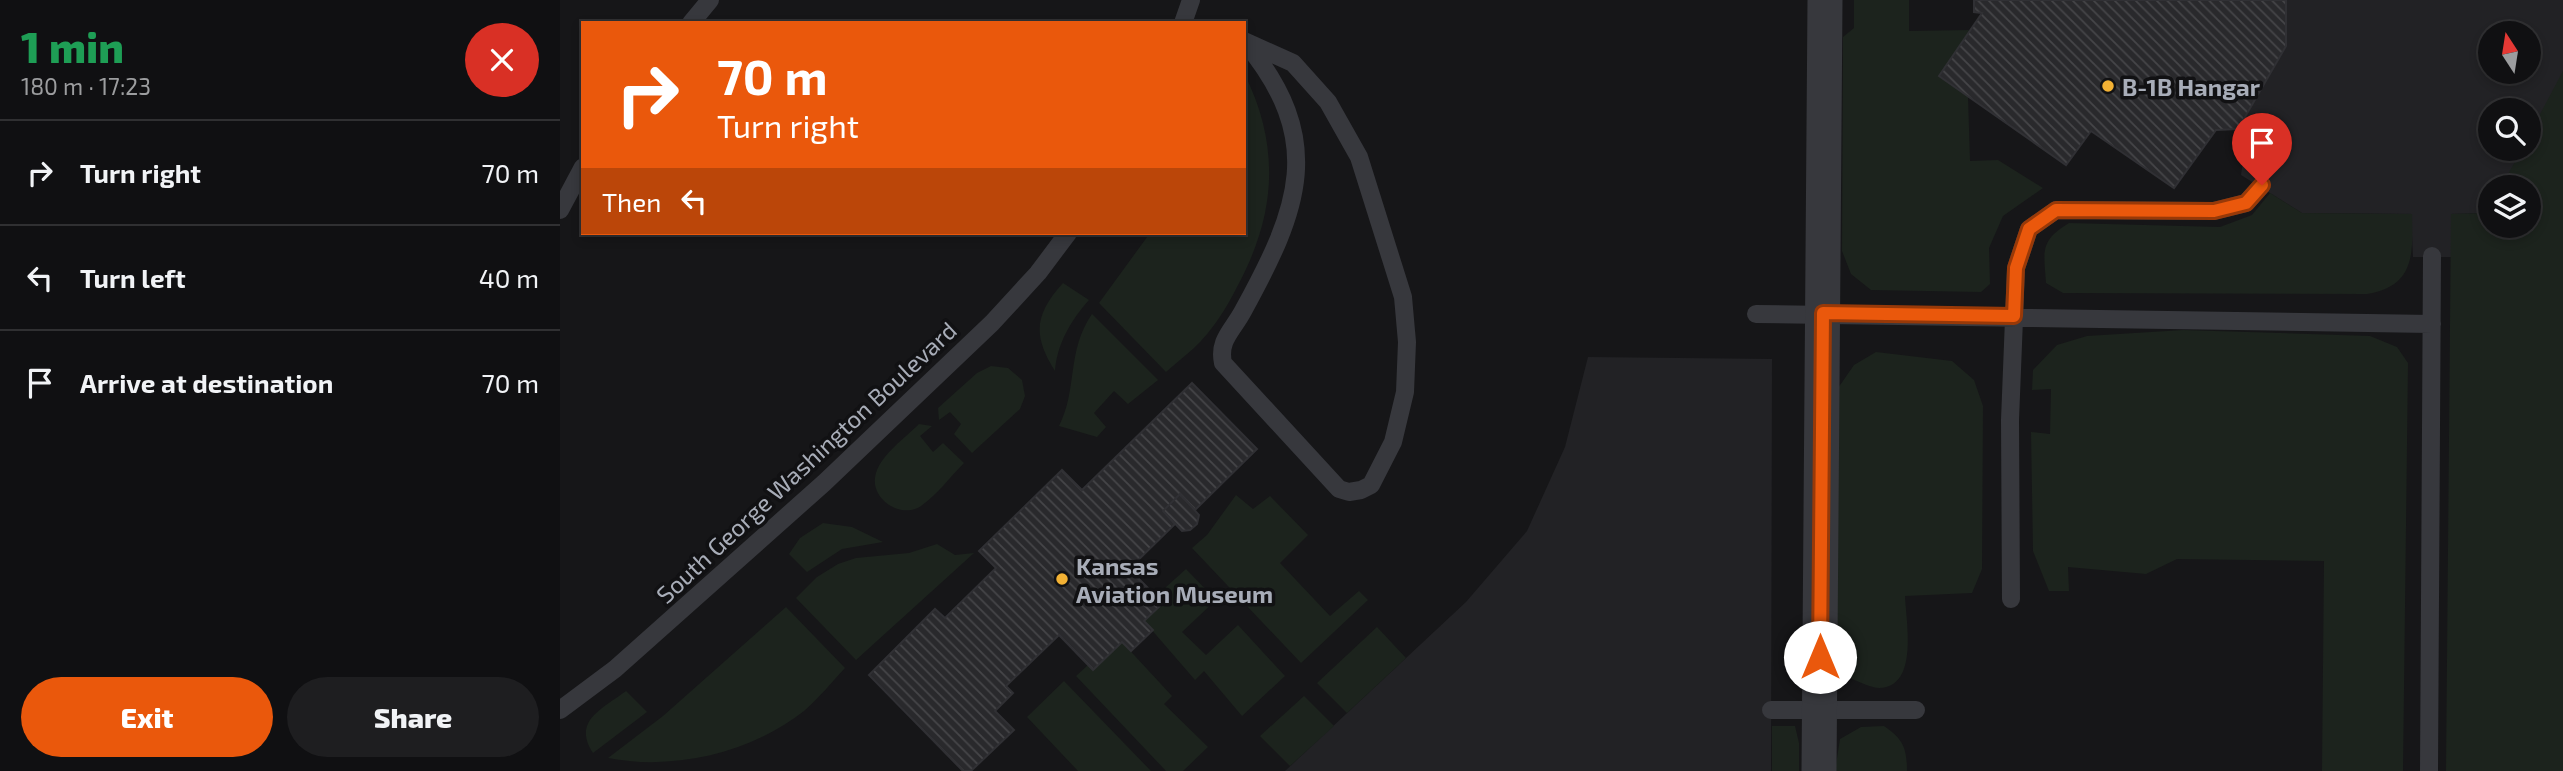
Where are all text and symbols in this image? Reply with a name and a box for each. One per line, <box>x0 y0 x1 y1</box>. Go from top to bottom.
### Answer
text: 1 min <box>21 21 124 71</box>
north arrow <box>2478 21 2541 84</box>
map controls <box>2478 21 2541 238</box>
button: close <box>465 23 539 97</box>
text: 70 m <box>717 46 828 105</box>
icon: right <box>602 49 693 140</box>
text: 180 m · 17:23 <box>21 72 151 100</box>
place label: B-1B Hangar <box>2122 72 2261 101</box>
marker: B-1B Hangar <box>2100 78 2116 94</box>
button: search <box>2478 98 2541 161</box>
text: Turn right <box>717 106 859 144</box>
pin <box>2232 113 2292 185</box>
icon: arrive <box>2243 124 2281 162</box>
icon: right <box>21 154 59 192</box>
text: Turn right <box>80 157 201 188</box>
text: 70 m <box>481 157 539 188</box>
button: layers <box>2478 175 2541 238</box>
icon: left <box>675 182 713 220</box>
text: Then <box>602 186 661 217</box>
icon: left <box>21 259 59 297</box>
text: Turn left <box>80 262 186 293</box>
text: 40 m <box>479 262 539 293</box>
street label: South George Washington Boulevard <box>650 315 962 609</box>
icon: arrive <box>21 364 59 402</box>
text: Arrive at destination <box>80 367 333 398</box>
text: 70 m <box>481 367 539 398</box>
place label: Kansas Aviation Museum <box>1076 551 1273 608</box>
marker: Kansas Aviation Museum <box>1054 571 1070 587</box>
position arrow <box>1783 620 1857 694</box>
button: Exit <box>21 677 273 757</box>
button: Share <box>287 677 539 757</box>

